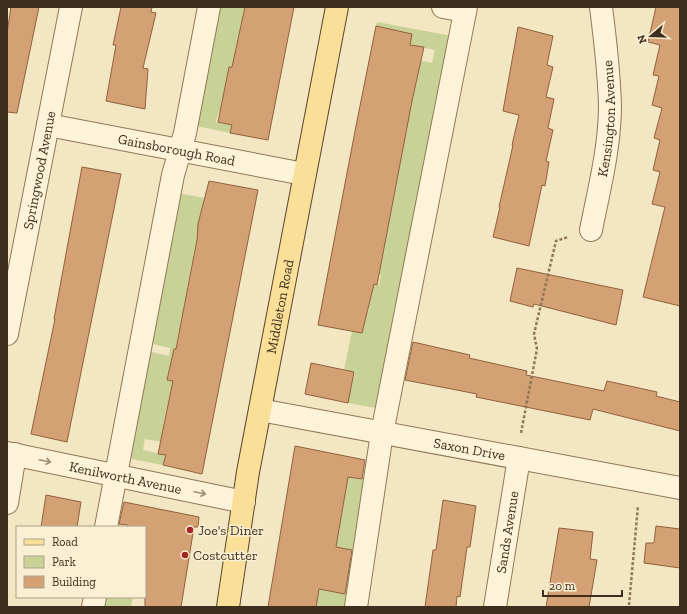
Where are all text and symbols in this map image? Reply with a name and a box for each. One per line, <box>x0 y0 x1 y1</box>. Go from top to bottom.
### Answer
north arrow <box>631 16 671 56</box>
text: N <box>634 32 650 45</box>
street label: Kensington Avenue <box>594 59 619 178</box>
street label: Springwood Avenue <box>20 109 60 231</box>
street label: Gainsborough Road <box>117 131 237 170</box>
street label: Middleton Road <box>263 258 298 355</box>
street label: Saxon Drive <box>432 434 507 464</box>
one-way arrow <box>38 457 51 465</box>
street label: Kenilworth Avenue <box>68 458 184 498</box>
street label: Sands Avenue <box>493 489 523 575</box>
one-way arrow <box>193 490 206 498</box>
place label: Joe's Diner <box>198 522 264 539</box>
marker: Joe's Diner <box>185 525 195 535</box>
legend <box>16 526 146 598</box>
text: Road <box>52 535 78 549</box>
place label: Costcutter <box>193 547 258 564</box>
marker: Costcutter <box>180 550 190 560</box>
text: Park <box>52 555 77 569</box>
scale bar <box>543 572 622 598</box>
text: Building <box>52 575 96 589</box>
text: 20 m <box>549 579 576 593</box>

